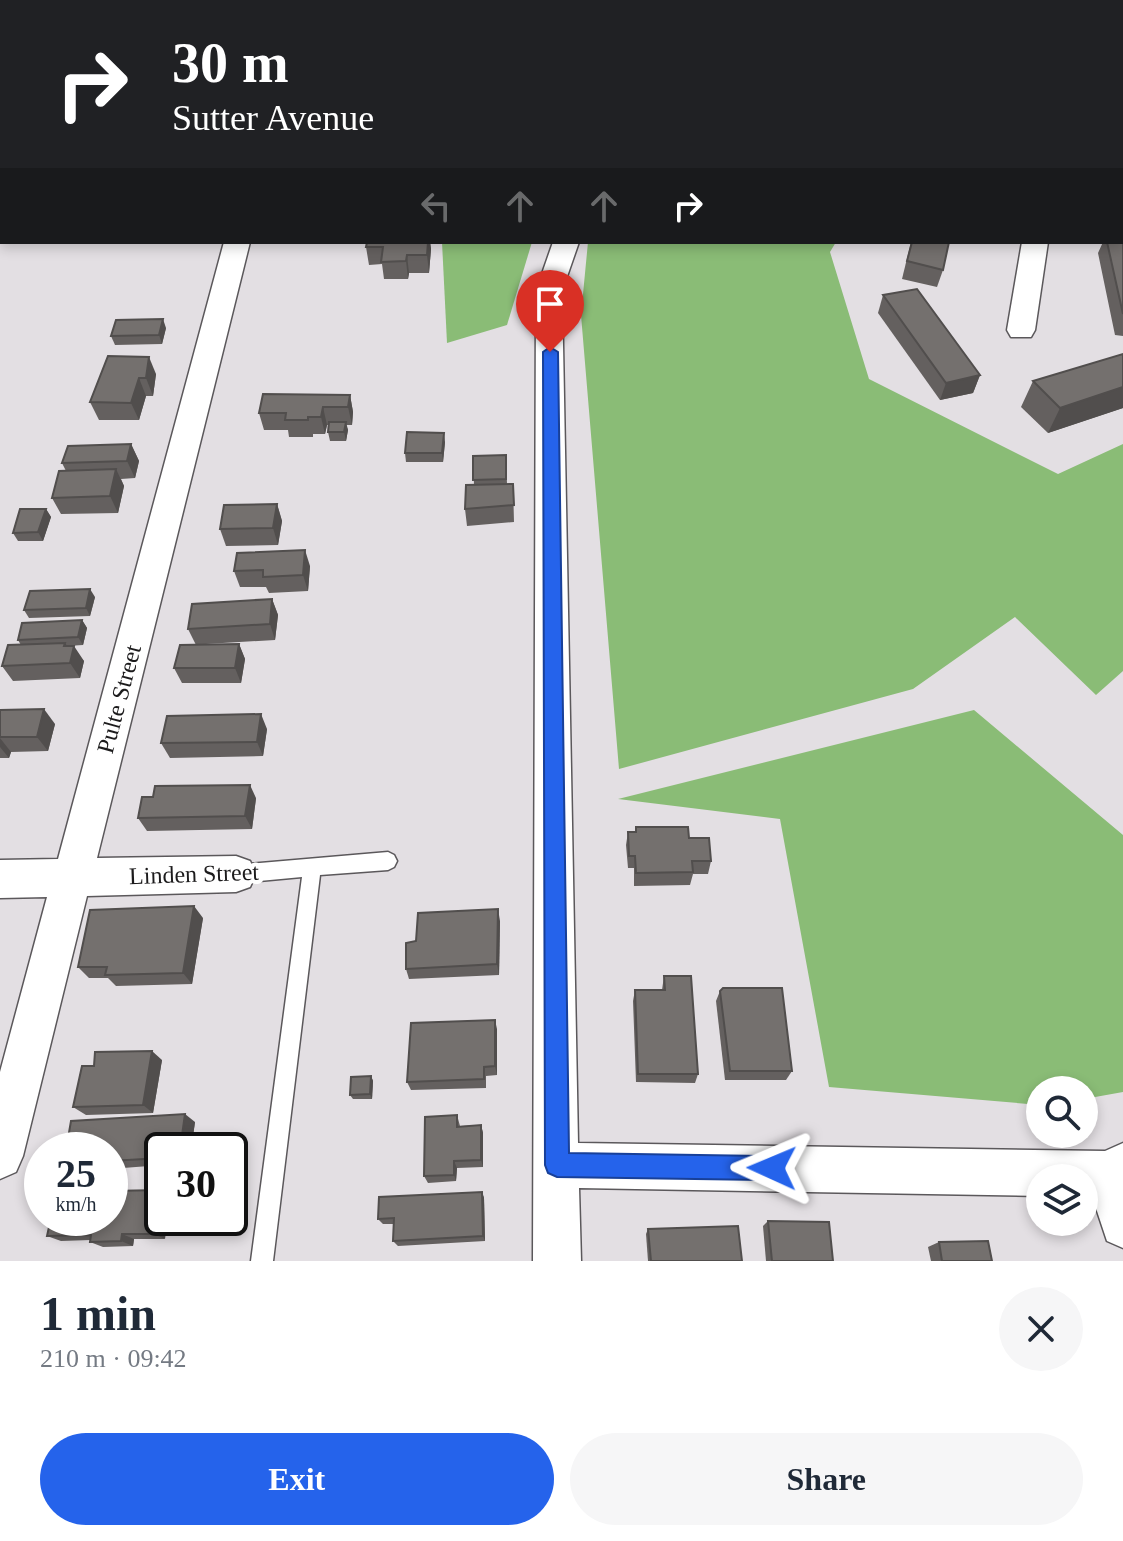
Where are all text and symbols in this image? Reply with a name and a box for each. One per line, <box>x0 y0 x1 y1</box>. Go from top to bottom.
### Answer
icon: right <box>40 32 144 136</box>
text: 30 m <box>172 32 289 94</box>
text: Sutter Avenue <box>172 98 374 138</box>
icon: left <box>414 184 458 228</box>
icon: ahead <box>498 184 542 228</box>
icon: ahead <box>582 184 626 228</box>
icon: right <box>666 184 710 228</box>
pin <box>516 270 584 352</box>
icon: arrive <box>528 282 572 326</box>
street label: Pulte Street <box>92 642 146 756</box>
street label: Linden Street <box>129 859 260 889</box>
map controls <box>1026 1076 1098 1236</box>
button: search <box>1026 1076 1098 1148</box>
position arrow <box>730 1126 814 1210</box>
speed limit sign: 30 <box>144 1132 248 1236</box>
text: 25 <box>56 1151 96 1196</box>
button: layers <box>1026 1164 1098 1236</box>
text: km/h <box>55 1193 97 1215</box>
text: 1 min <box>40 1287 156 1340</box>
button: close <box>999 1287 1083 1371</box>
text: 210 m · 09:42 <box>40 1344 187 1373</box>
button: Exit <box>40 1433 554 1525</box>
button: Share <box>570 1433 1083 1525</box>

